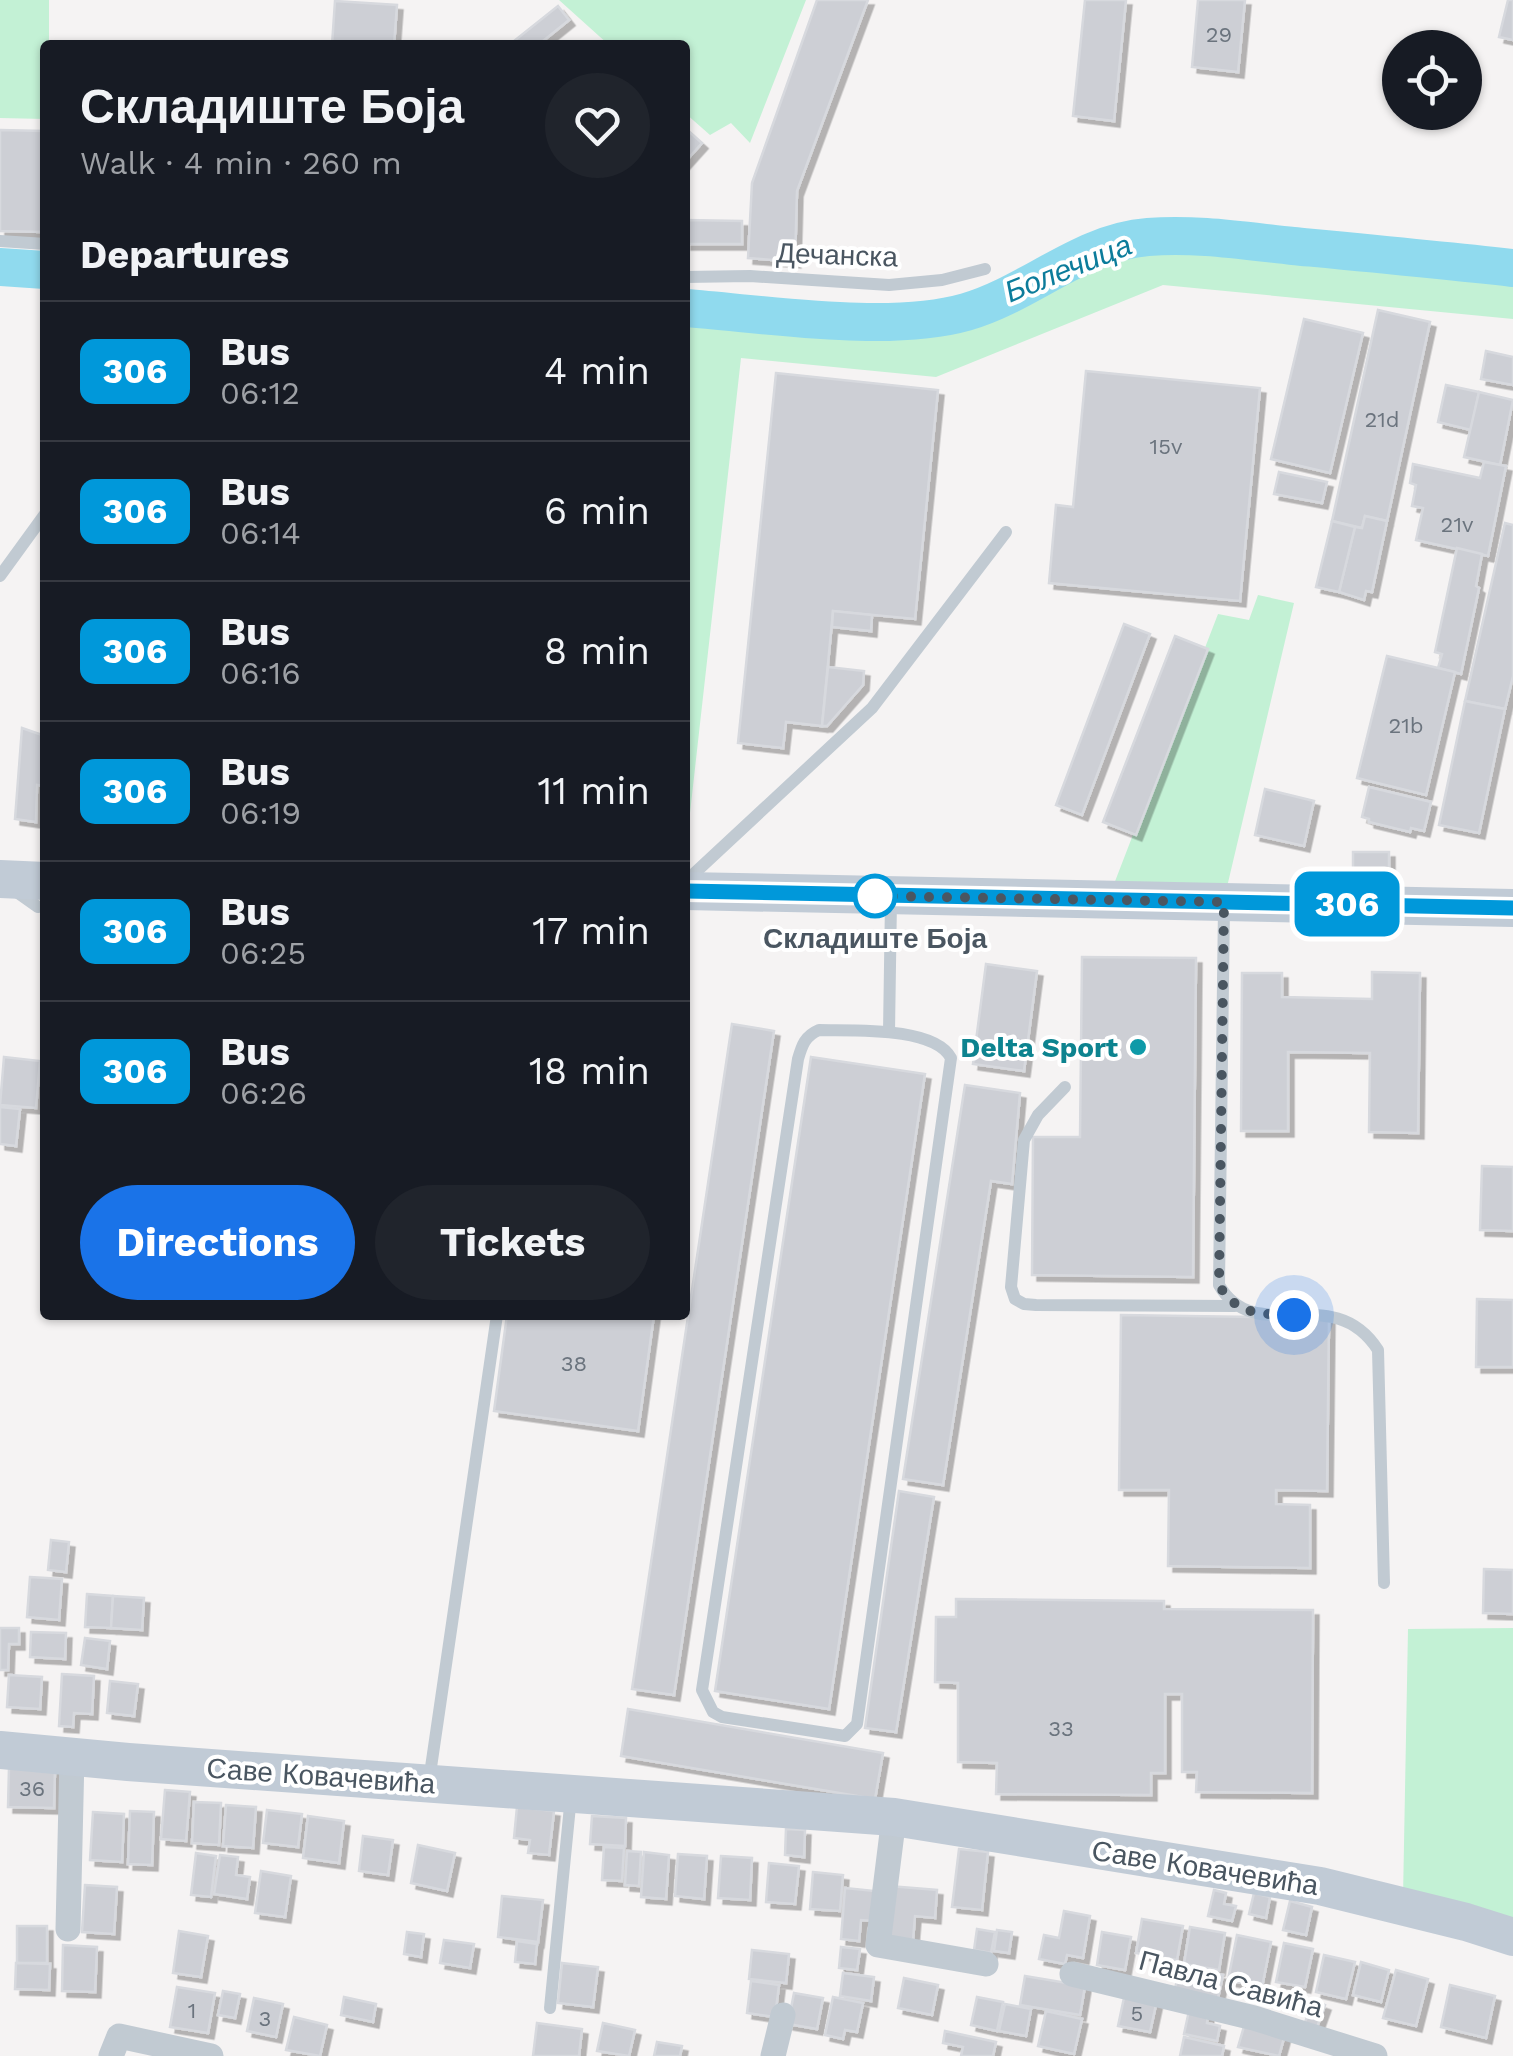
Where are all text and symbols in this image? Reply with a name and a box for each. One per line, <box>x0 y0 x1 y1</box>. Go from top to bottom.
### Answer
house number: 29 <box>1206 22 1232 47</box>
map controls <box>1382 30 1482 130</box>
button: locate <box>1382 30 1482 130</box>
button: heart <box>545 73 650 178</box>
text: Складиште Боја <box>80 78 464 135</box>
text: Walk · 4 min · 260 m <box>80 144 402 182</box>
water label: Болечица <box>999 227 1137 309</box>
text: Departures <box>80 233 289 277</box>
street label: Дечанска <box>776 236 899 274</box>
text: Bus <box>220 330 290 374</box>
text: 4 min <box>544 349 650 393</box>
text: 306 <box>103 350 167 392</box>
text: 06:12 <box>220 374 300 412</box>
house number: 21d <box>1364 407 1400 432</box>
house number: 15v <box>1150 434 1183 459</box>
text: Bus <box>220 470 290 514</box>
text: 6 min <box>544 489 650 533</box>
text: 306 <box>103 490 167 532</box>
house number: 21v <box>1441 512 1474 537</box>
text: 06:14 <box>220 514 301 552</box>
text: Bus <box>220 610 290 654</box>
text: 8 min <box>544 629 650 673</box>
text: 306 <box>103 630 167 672</box>
text: 06:16 <box>220 654 301 692</box>
house number: 21b <box>1388 713 1424 738</box>
text: Bus <box>220 750 290 794</box>
text: 11 min <box>538 769 650 813</box>
text: 306 <box>103 770 167 812</box>
text: 06:19 <box>220 794 301 832</box>
line badge: 306 <box>1290 872 1404 936</box>
marker: Складиште Боја <box>854 875 896 917</box>
text: 306 <box>1315 883 1379 925</box>
text: Bus <box>220 890 290 934</box>
text: 17 min <box>532 909 650 953</box>
text: 306 <box>103 910 167 952</box>
place label: Складиште Боја <box>763 922 987 955</box>
text: 06:25 <box>220 934 306 972</box>
text: Bus <box>220 1030 290 1074</box>
place label: Delta Sport <box>960 1031 1118 1064</box>
marker: Delta Sport <box>1127 1036 1149 1058</box>
text: 18 min <box>529 1049 650 1093</box>
text: 306 <box>103 1050 167 1092</box>
text: 06:26 <box>220 1074 307 1112</box>
button: Directions <box>80 1185 355 1300</box>
button: Tickets <box>375 1185 650 1300</box>
your location <box>1269 1290 1319 1340</box>
house number: 38 <box>561 1351 587 1376</box>
house number: 33 <box>1048 1716 1074 1741</box>
street label: Саве Ковачевића <box>206 1752 437 1800</box>
house number: 36 <box>19 1776 45 1801</box>
street label: Саве Ковачевића <box>1089 1834 1321 1902</box>
street label: Павла Савића <box>1135 1944 1327 2025</box>
house number: 1 <box>188 1998 196 2023</box>
house number: 5 <box>1131 2001 1143 2026</box>
house number: 3 <box>259 2006 271 2031</box>

